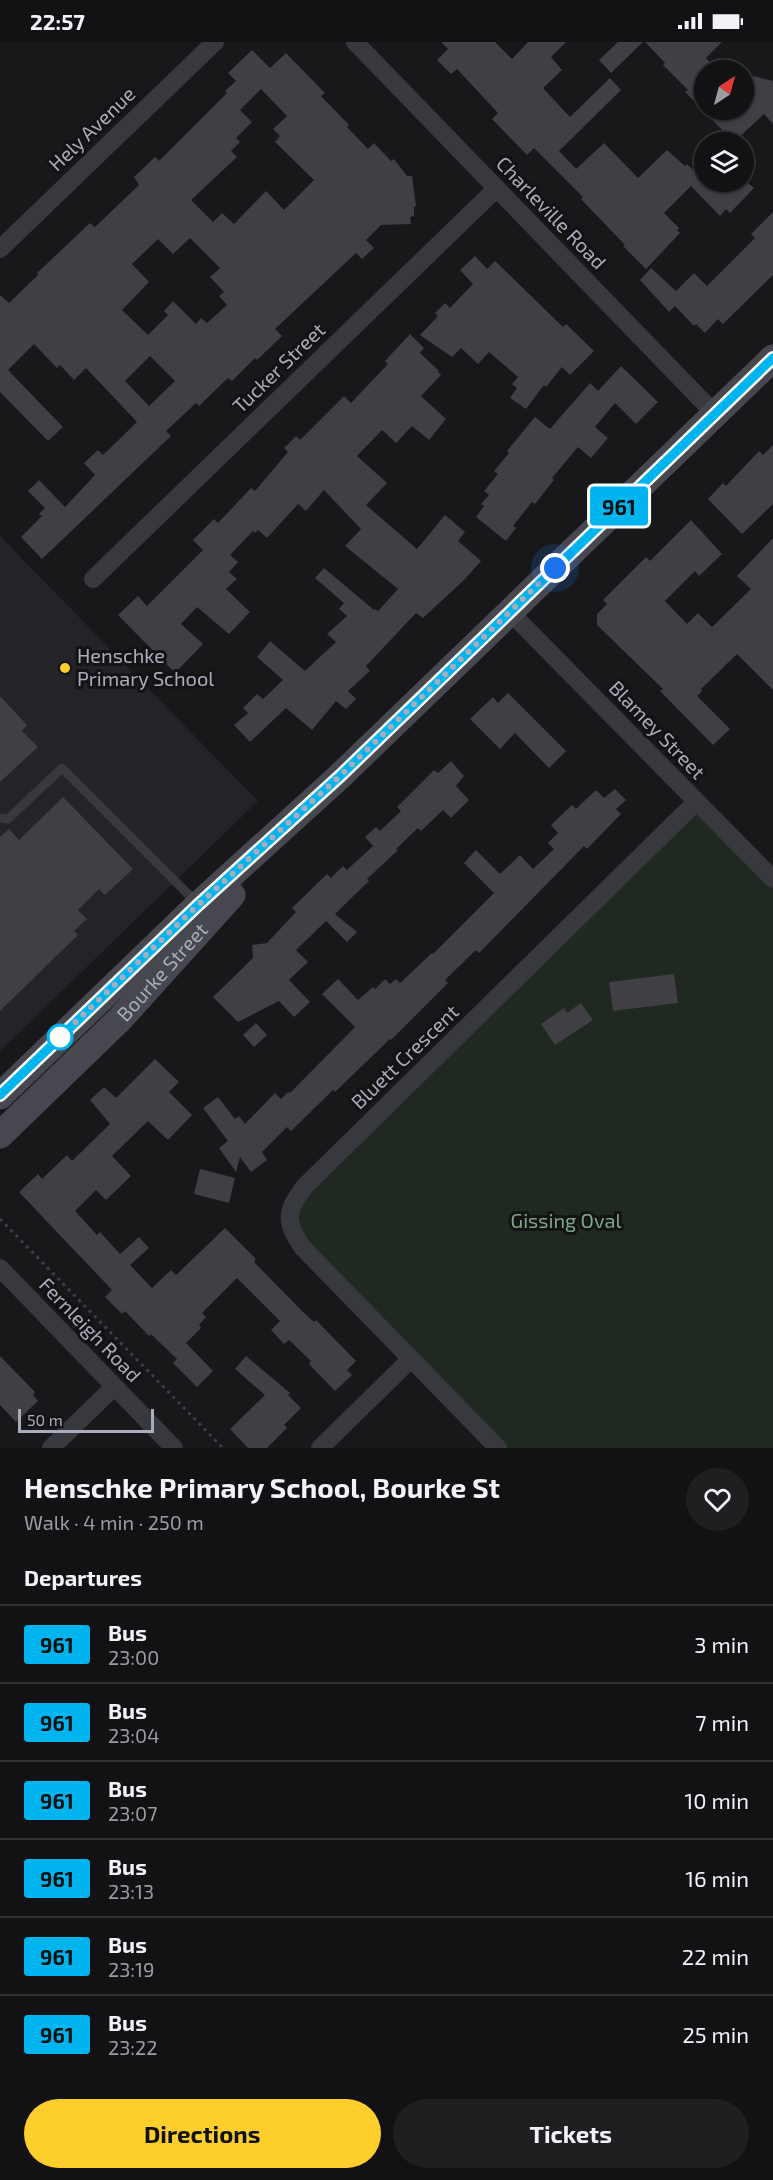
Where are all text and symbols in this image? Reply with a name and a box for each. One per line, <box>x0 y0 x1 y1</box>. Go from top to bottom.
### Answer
text: 22:57 <box>30 8 85 34</box>
north arrow <box>694 60 754 120</box>
map controls <box>694 60 754 192</box>
street label: Hely Avenue <box>43 81 139 175</box>
button: layers <box>694 132 754 192</box>
street label: Charleville Road <box>492 151 612 274</box>
street label: Tucker Street <box>227 317 330 417</box>
line badge: 961 <box>584 486 654 526</box>
text: 961 <box>602 494 636 519</box>
your location <box>540 553 570 583</box>
place label: Henschke Primary School <box>77 643 214 690</box>
marker: Henschke Primary School <box>58 661 72 675</box>
street label: Blamey Street <box>605 675 711 784</box>
street label: Bourke Street <box>111 917 212 1026</box>
street label: Bluett Crescent <box>346 999 463 1113</box>
unlabelled marker <box>47 1024 73 1050</box>
park label: Gissing Oval <box>511 1208 621 1232</box>
street label: Fernleigh Road <box>35 1272 147 1386</box>
scale bar <box>18 1406 154 1434</box>
text: 50 m <box>27 1410 63 1429</box>
button: heart <box>686 1468 749 1531</box>
text: Henschke Primary School, Bourke St <box>24 1470 500 1504</box>
text: Walk · 4 min · 250 m <box>24 1510 204 1534</box>
text: Departures <box>24 1564 142 1590</box>
text: Bus <box>108 1619 147 1645</box>
text: 3 min <box>694 1631 749 1657</box>
text: 961 <box>40 1632 74 1657</box>
text: 23:00 <box>108 1645 159 1669</box>
text: Bus <box>108 1697 147 1723</box>
text: 7 min <box>695 1709 749 1735</box>
text: 961 <box>40 1710 74 1735</box>
text: 23:04 <box>108 1723 159 1747</box>
text: Bus <box>108 1775 147 1801</box>
text: 10 min <box>685 1787 749 1813</box>
text: 961 <box>40 1788 74 1813</box>
text: 23:07 <box>108 1801 157 1825</box>
text: Bus <box>108 1853 147 1879</box>
text: 16 min <box>685 1865 749 1891</box>
text: 961 <box>40 1866 74 1891</box>
text: 23:13 <box>108 1879 154 1903</box>
text: Bus <box>108 1931 147 1957</box>
text: 22 min <box>682 1943 749 1969</box>
text: 961 <box>40 1944 74 1969</box>
text: 23:19 <box>108 1957 154 1981</box>
text: Bus <box>108 2009 147 2035</box>
text: 25 min <box>682 2021 749 2047</box>
text: 961 <box>40 2022 74 2047</box>
text: 23:22 <box>108 2035 158 2059</box>
button: Directions <box>24 2099 381 2168</box>
button: Tickets <box>393 2099 749 2168</box>

